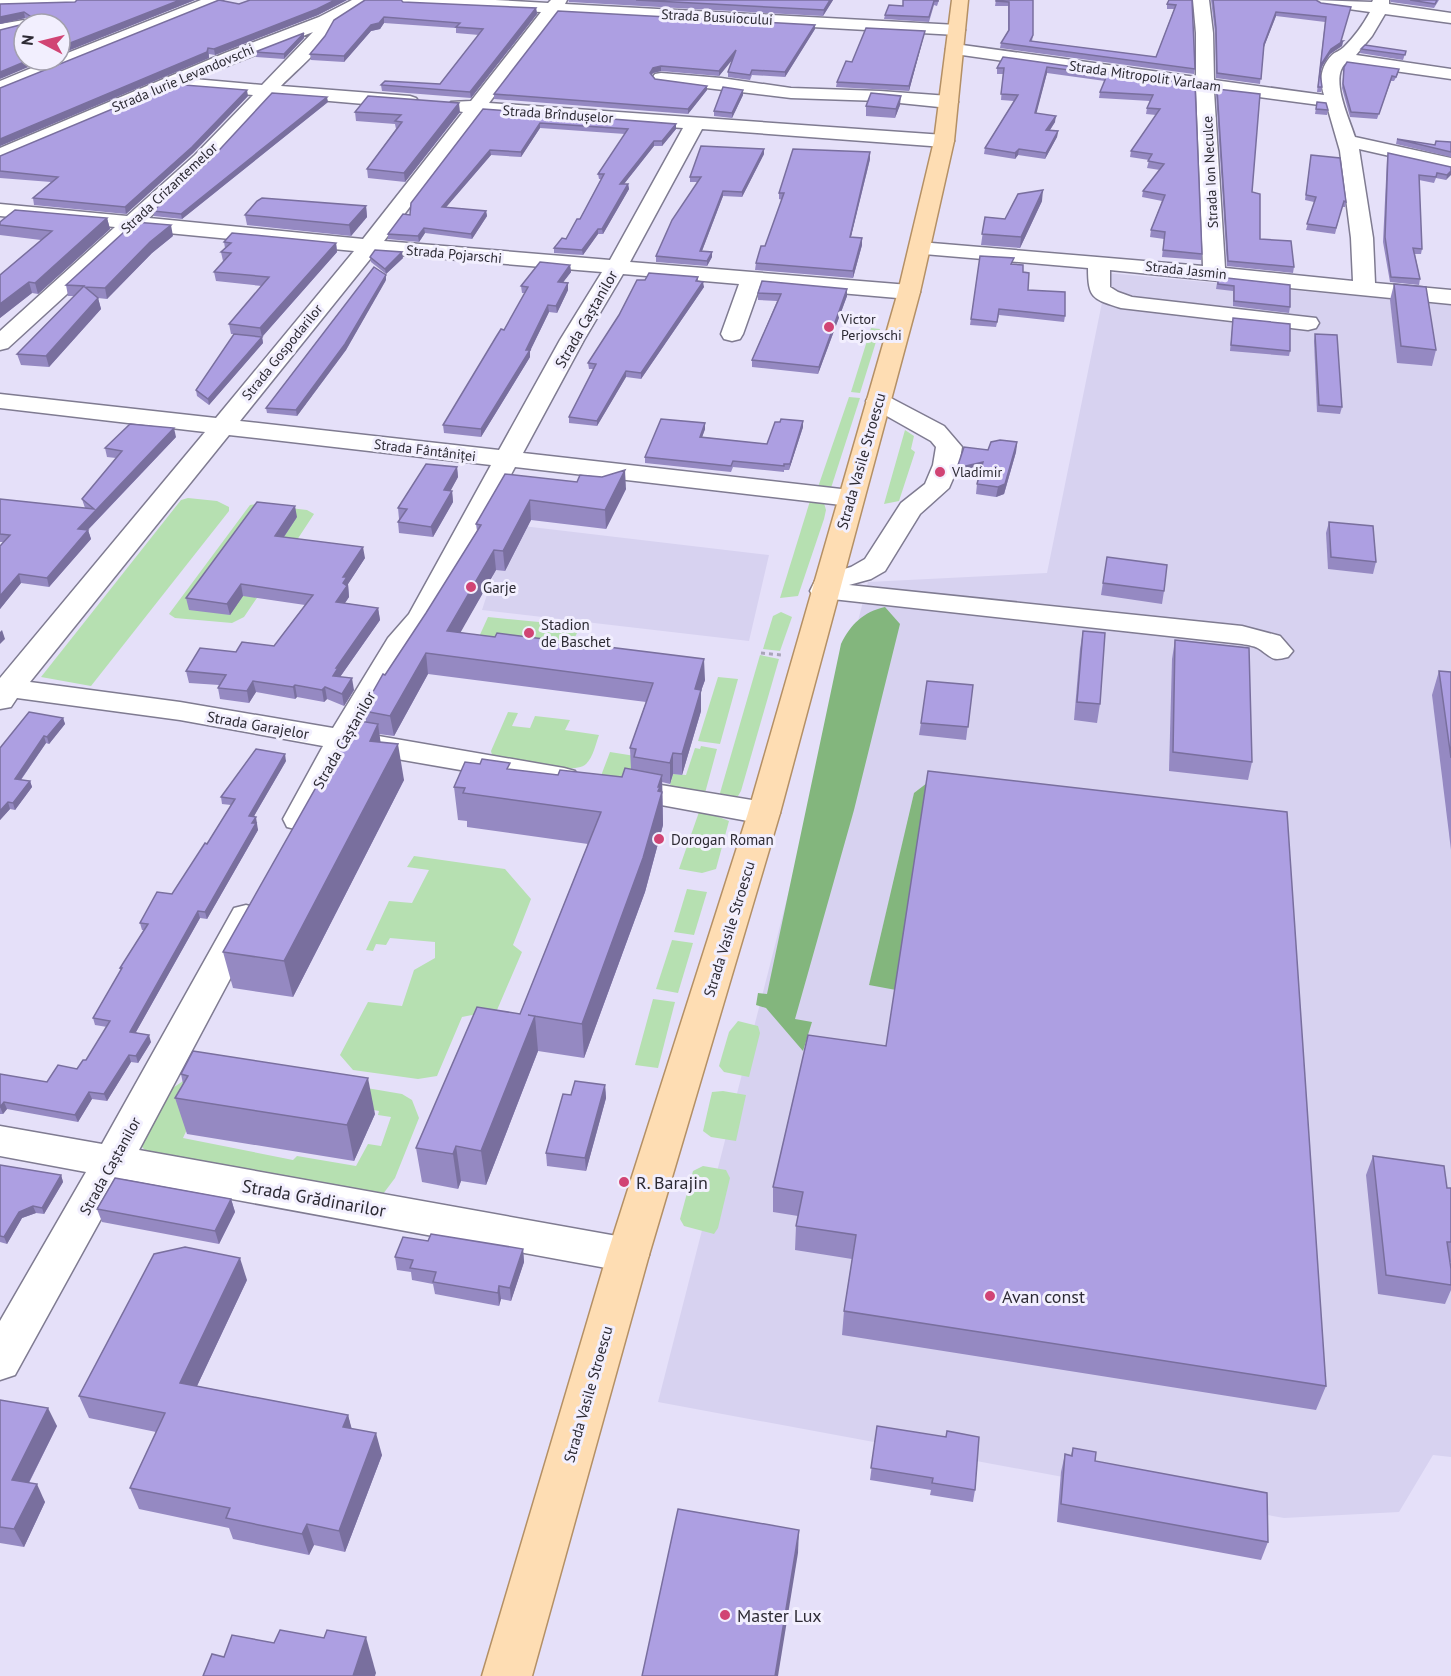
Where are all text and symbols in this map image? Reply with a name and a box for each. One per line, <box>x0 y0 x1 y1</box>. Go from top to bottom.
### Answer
street label: Strada Busuiocului <box>661 5 773 29</box>
north arrow <box>12 12 72 72</box>
text: N <box>17 34 38 47</box>
street label: Strada Iurie Levandovschi <box>109 40 257 116</box>
street label: Strada Mitropolit Varlaam <box>1068 56 1222 96</box>
street label: Strada Brîndușelor <box>502 101 614 127</box>
street label: Strada Ion Neculce <box>1198 115 1222 229</box>
street label: Strada Crizantemelor <box>117 138 221 237</box>
street label: Strada Pojarschi <box>405 241 503 267</box>
street label: Strada Jasmin <box>1144 257 1228 283</box>
street label: Strada Caștanilor <box>550 267 622 371</box>
street label: Strada Gospodarilor <box>238 300 326 404</box>
place label: Victor Perjovschi <box>840 310 902 344</box>
marker: Victor Perjovschi <box>822 320 836 334</box>
street label: Strada Vasile Stroescu <box>832 391 890 531</box>
street label: Strada Fântâniței <box>373 435 477 465</box>
place label: Vladimir <box>951 463 1002 481</box>
marker: Vladimir <box>933 465 947 479</box>
place label: Garje <box>483 578 516 597</box>
marker: Garje <box>464 580 478 594</box>
place label: Stadion de Baschet <box>541 615 611 651</box>
marker: Stadion de Baschet <box>522 626 536 640</box>
street label: Strada Caștanilor <box>308 688 380 792</box>
street label: Strada Garajelor <box>205 707 311 743</box>
place label: Dorogan Roman <box>671 830 774 849</box>
marker: Dorogan Roman <box>652 832 666 846</box>
street label: Strada Vasile Stroescu <box>699 859 759 999</box>
street label: Strada Caștanilor <box>75 1114 145 1218</box>
place label: R. Barajin <box>636 1171 708 1194</box>
street label: Strada Grădinarilor <box>240 1174 388 1222</box>
marker: R. Barajin <box>617 1175 631 1189</box>
place label: Avan const <box>1002 1285 1085 1308</box>
marker: Avan const <box>983 1289 997 1303</box>
street label: Strada Vasile Stroescu <box>559 1324 617 1464</box>
place label: Master Lux <box>737 1604 822 1627</box>
marker: Master Lux <box>718 1608 732 1622</box>

